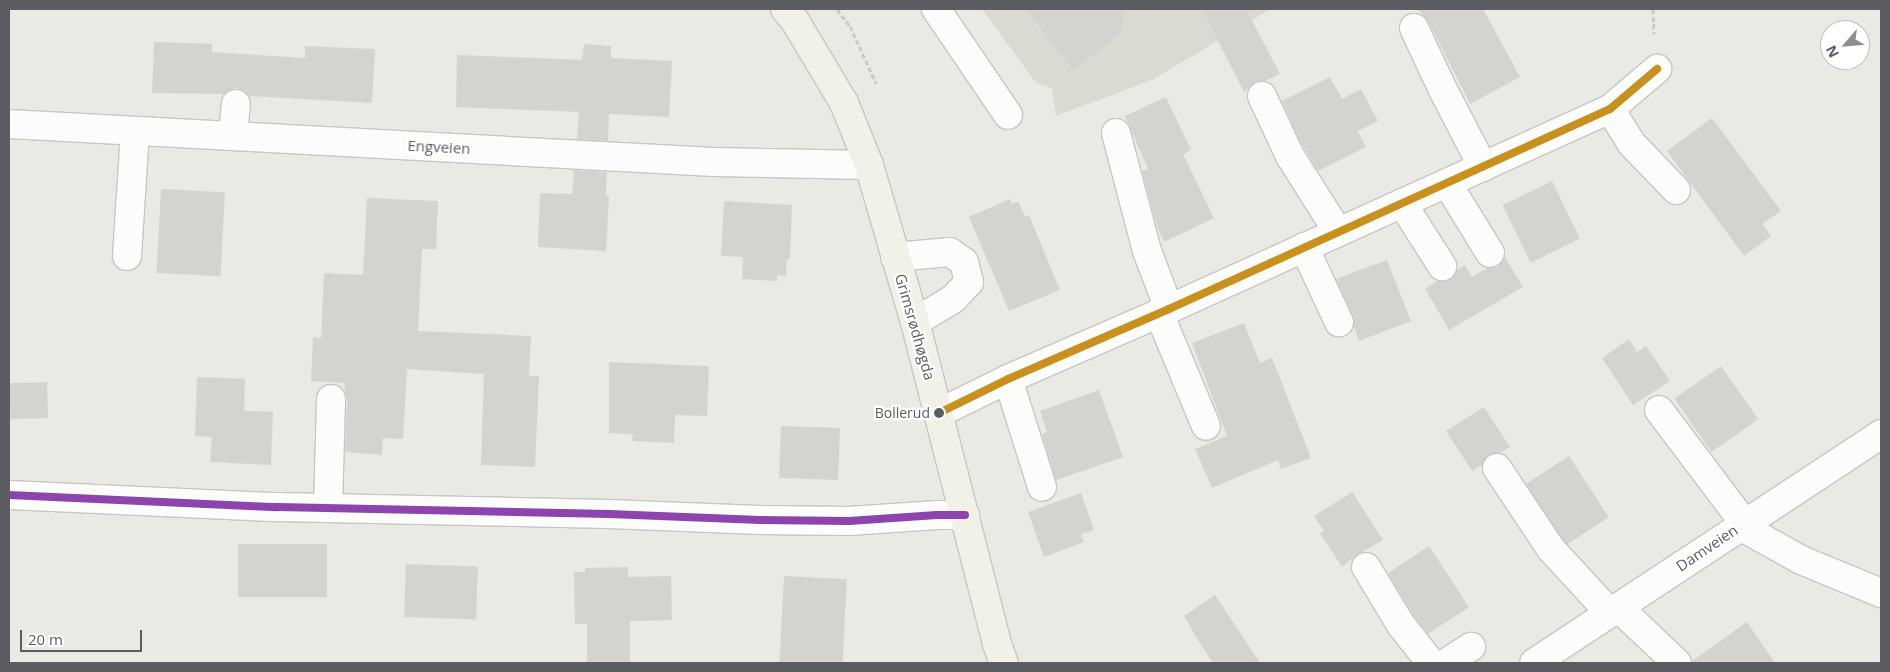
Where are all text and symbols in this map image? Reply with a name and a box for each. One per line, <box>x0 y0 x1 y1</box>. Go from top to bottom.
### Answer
north arrow <box>1820 20 1870 70</box>
text: N <box>1821 42 1843 61</box>
street label: Engveien <box>407 136 471 158</box>
street label: Grimsrødhøgda <box>891 272 939 382</box>
place label: Bollerud <box>875 405 930 421</box>
marker: Bollerud <box>934 408 944 418</box>
street label: Damveien <box>1673 521 1741 575</box>
scale bar <box>22 620 145 652</box>
text: 20 m <box>28 629 63 649</box>

